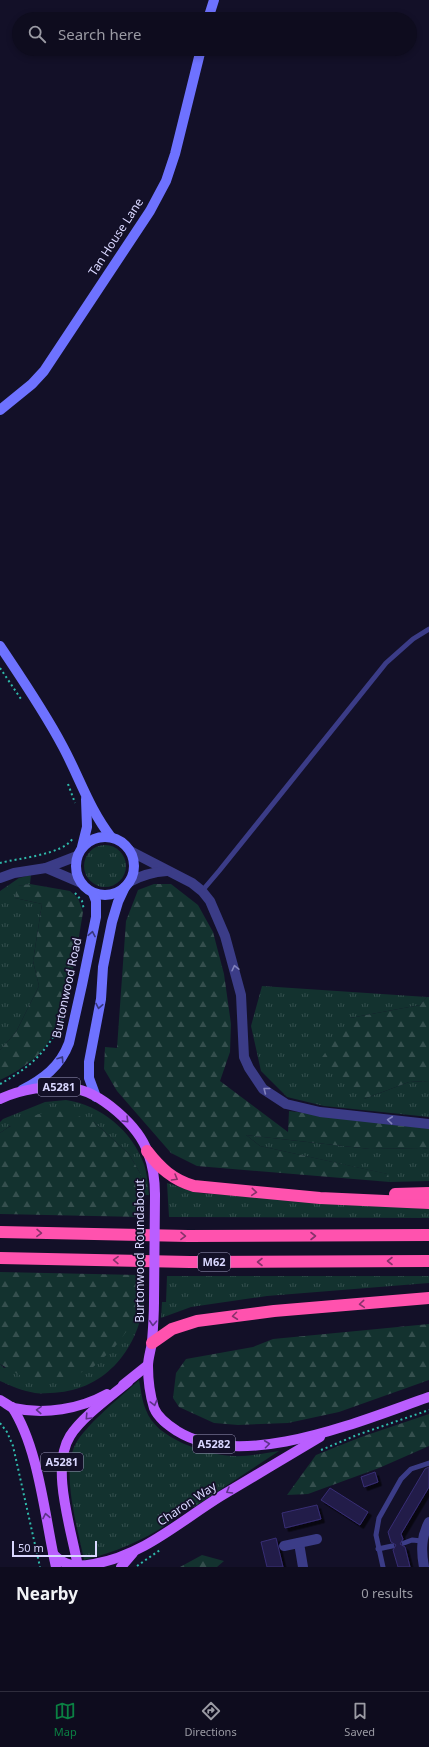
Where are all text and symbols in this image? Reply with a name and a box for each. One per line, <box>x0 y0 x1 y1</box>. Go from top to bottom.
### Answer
search box <box>12 12 417 56</box>
icon: search <box>26 23 48 45</box>
text: Search here <box>58 24 141 44</box>
street label: Tan House Lane <box>84 194 147 279</box>
one-way arrow <box>88 931 96 937</box>
street label: Burtonwood Road <box>48 936 85 1040</box>
one-way arrow <box>231 965 239 971</box>
one-way arrow <box>96 1002 104 1009</box>
one-way arrow <box>56 1056 64 1063</box>
road number: A5281 <box>38 1078 80 1096</box>
one-way arrow <box>263 1088 270 1095</box>
one-way arrow <box>121 1115 129 1123</box>
one-way arrow <box>387 1115 393 1124</box>
one-way arrow <box>171 1174 178 1181</box>
street label: Burtonwood Roundabout <box>131 1178 148 1323</box>
one-way arrow <box>251 1187 257 1196</box>
one-way arrow <box>36 1229 42 1237</box>
one-way arrow <box>180 1232 186 1240</box>
one-way arrow <box>310 1232 316 1240</box>
road number: M62 <box>198 1253 230 1271</box>
one-way arrow <box>113 1256 119 1265</box>
one-way arrow <box>387 1257 393 1265</box>
one-way arrow <box>257 1258 263 1266</box>
one-way arrow <box>359 1300 365 1309</box>
one-way arrow <box>232 1311 238 1320</box>
one-way arrow <box>149 1320 157 1326</box>
one-way arrow <box>149 1400 157 1407</box>
one-way arrow <box>36 1405 42 1414</box>
one-way arrow <box>85 1412 92 1420</box>
road number: A5282 <box>193 1435 235 1453</box>
one-way arrow <box>264 1440 270 1449</box>
road number: A5281 <box>41 1453 83 1471</box>
street label: Charon Way <box>154 1477 220 1530</box>
one-way arrow <box>226 1487 233 1494</box>
one-way arrow <box>42 1513 50 1519</box>
scale bar <box>12 1539 97 1558</box>
text: 50 m <box>18 1540 44 1555</box>
text: Nearby <box>16 1582 78 1605</box>
text: 0 results <box>361 1584 413 1602</box>
tab: Map <box>54 1700 77 1739</box>
tab: Directions <box>184 1700 237 1739</box>
tab: Saved <box>344 1700 375 1739</box>

